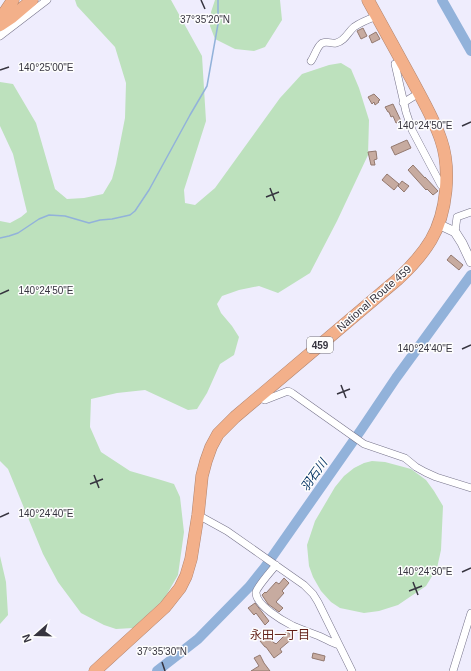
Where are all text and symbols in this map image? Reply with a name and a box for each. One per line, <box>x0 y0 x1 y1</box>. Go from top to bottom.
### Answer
text: 37°35'20"N <box>180 14 230 25</box>
text: 140°25'00"E <box>18 62 74 73</box>
text: 140°24'50"E <box>397 120 453 131</box>
street label: National Route 459 <box>335 263 413 333</box>
text: 140°24'50"E <box>18 285 74 296</box>
road number: 459 <box>307 337 333 353</box>
text: 140°24'40"E <box>397 343 453 354</box>
water label: 羽石川 <box>298 455 331 494</box>
text: 140°24'40"E <box>18 508 74 519</box>
text: 140°24'30"E <box>397 566 453 577</box>
north arrow <box>16 615 56 655</box>
district label: 永田一丁目 <box>250 628 310 642</box>
text: N <box>20 633 34 644</box>
text: 37°35'30"N <box>137 646 187 657</box>

